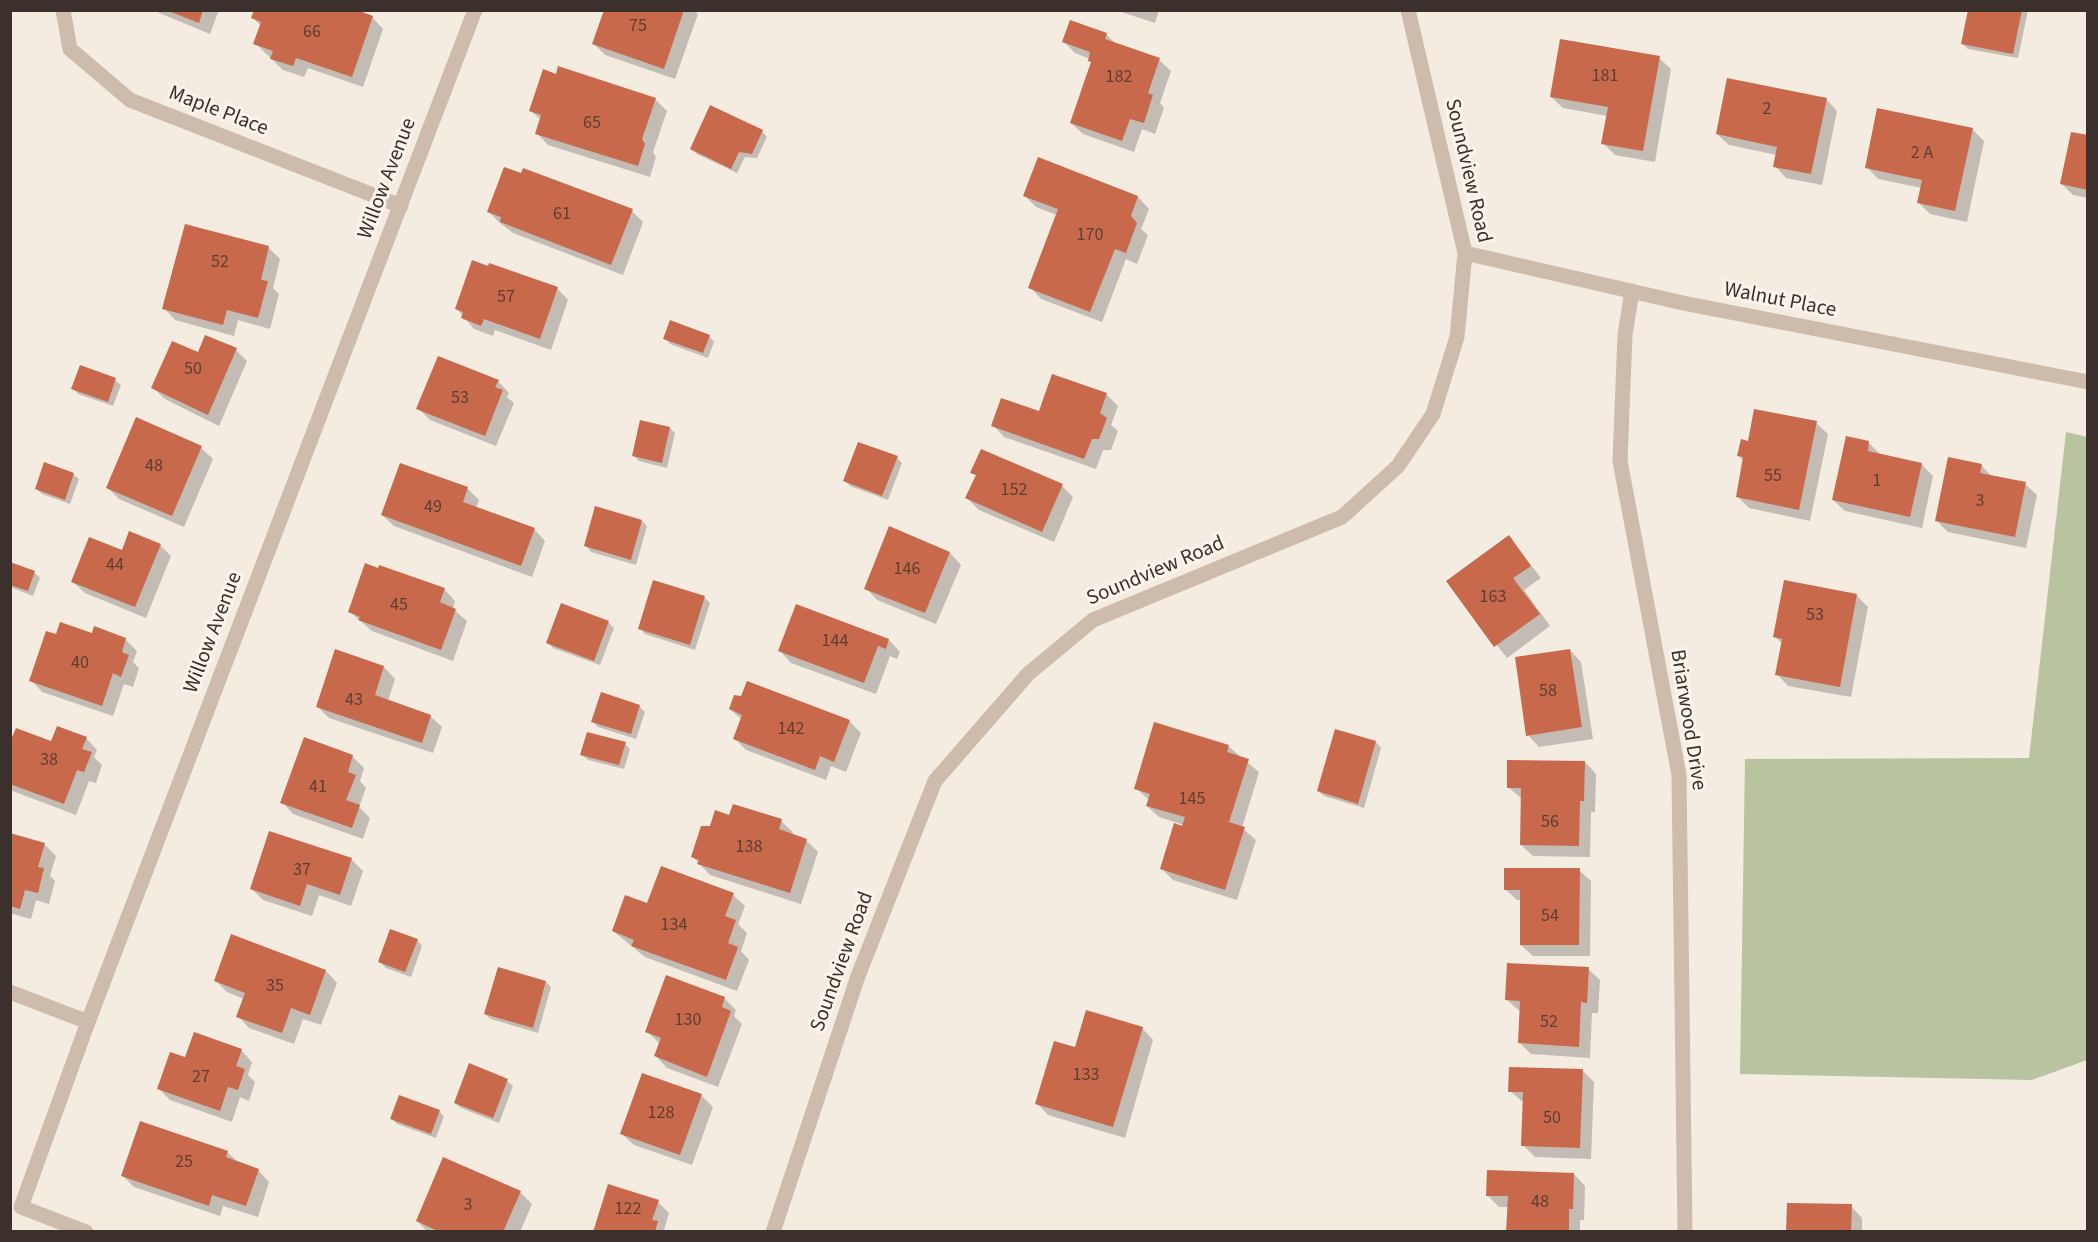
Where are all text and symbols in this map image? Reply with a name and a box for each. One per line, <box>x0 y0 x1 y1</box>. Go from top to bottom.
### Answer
house number: 75 <box>629 16 647 38</box>
house number: 66 <box>303 22 321 44</box>
house number: 181 <box>1592 66 1618 88</box>
house number: 182 <box>1106 67 1132 89</box>
street label: Maple Place <box>165 81 271 143</box>
street label: Soundview Road <box>1438 97 1496 245</box>
house number: 2 <box>1763 99 1771 121</box>
house number: 65 <box>583 113 601 135</box>
street label: Willow Avenue <box>353 115 423 243</box>
house number: 2 A <box>1911 143 1933 165</box>
house number: 61 <box>553 204 571 226</box>
house number: 170 <box>1077 225 1103 247</box>
house number: 52 <box>211 252 229 274</box>
street label: Walnut Place <box>1722 278 1838 324</box>
house number: 57 <box>497 287 515 309</box>
house number: 50 <box>184 359 202 381</box>
house number: 53 <box>451 388 469 410</box>
house number: 48 <box>145 456 163 478</box>
house number: 55 <box>1764 466 1782 488</box>
house number: 1 <box>1873 471 1881 493</box>
house number: 152 <box>1001 480 1027 502</box>
house number: 3 <box>1976 491 1984 513</box>
house number: 49 <box>424 497 442 519</box>
street label: Soundview Road <box>1083 532 1229 612</box>
house number: 44 <box>106 555 124 577</box>
house number: 146 <box>894 559 920 581</box>
street label: Willow Avenue <box>179 569 249 697</box>
house number: 163 <box>1480 587 1506 609</box>
house number: 45 <box>390 595 408 617</box>
house number: 53 <box>1806 605 1824 627</box>
house number: 144 <box>822 631 848 653</box>
street label: Briarwood Drive <box>1663 648 1711 792</box>
house number: 40 <box>71 653 89 675</box>
house number: 58 <box>1539 681 1557 703</box>
house number: 43 <box>345 690 363 712</box>
house number: 142 <box>778 719 804 741</box>
house number: 38 <box>40 750 58 772</box>
house number: 41 <box>309 777 327 799</box>
house number: 145 <box>1179 789 1205 811</box>
house number: 56 <box>1541 812 1559 834</box>
house number: 138 <box>736 837 762 859</box>
house number: 37 <box>293 860 311 882</box>
street label: Soundview Road <box>806 889 880 1035</box>
house number: 54 <box>1541 906 1559 928</box>
house number: 134 <box>661 915 687 937</box>
house number: 35 <box>266 976 284 998</box>
house number: 130 <box>675 1010 701 1032</box>
house number: 52 <box>1540 1012 1558 1034</box>
house number: 133 <box>1073 1065 1099 1087</box>
house number: 27 <box>192 1067 210 1089</box>
house number: 128 <box>648 1103 674 1125</box>
house number: 50 <box>1543 1108 1561 1130</box>
house number: 25 <box>175 1152 193 1174</box>
house number: 48 <box>1531 1192 1549 1214</box>
house number: 3 <box>464 1195 472 1217</box>
house number: 122 <box>615 1199 641 1221</box>

